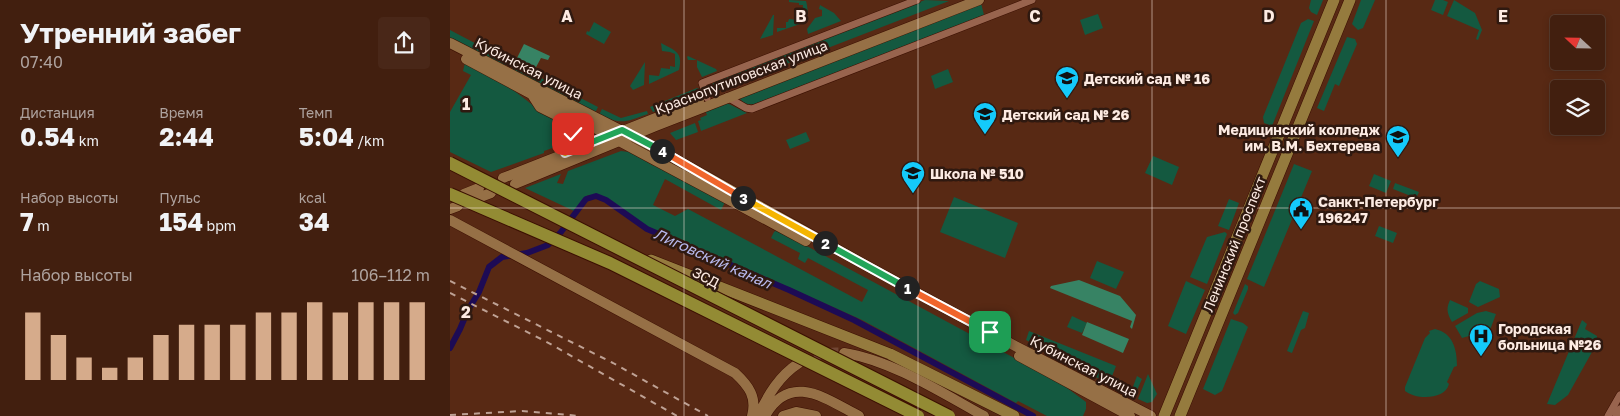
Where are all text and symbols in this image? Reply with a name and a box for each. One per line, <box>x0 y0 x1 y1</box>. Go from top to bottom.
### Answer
text: A <box>561 6 573 26</box>
text: B <box>795 6 807 26</box>
text: C <box>1029 6 1041 26</box>
text: D <box>1263 6 1275 26</box>
text: E <box>1498 6 1508 26</box>
north arrow <box>1550 15 1605 70</box>
map controls <box>1550 15 1605 135</box>
text: Утренний забег <box>20 16 241 49</box>
button: share <box>378 17 430 69</box>
street label: Кубинская улица <box>472 34 586 102</box>
street label: Краснопутиловская улица <box>652 36 830 118</box>
text: 07:40 <box>20 52 63 72</box>
school or university icon: Детский сад № 16 <box>1054 65 1080 99</box>
place label: Детский сад № 16 <box>1084 70 1210 87</box>
button: layers <box>1550 80 1605 135</box>
text: 1 <box>462 94 470 114</box>
school or university icon: Детский сад № 26 <box>972 101 998 135</box>
text: Дистанция <box>20 104 95 121</box>
text: Время <box>159 104 204 121</box>
text: Темп <box>299 104 333 121</box>
place label: Детский сад № 26 <box>1002 106 1130 123</box>
pin <box>552 113 594 155</box>
icon: check <box>559 120 587 148</box>
text: 0.54 <box>20 121 75 152</box>
text: 2:44 <box>159 121 214 152</box>
text: 5:04 <box>299 121 354 152</box>
place label: Медицинский колледж им. В.М. Бехтерева <box>1218 121 1381 154</box>
school or university icon: Медицинский колледж им. В.М. Бехтерева <box>1385 124 1411 158</box>
text: km <box>75 132 99 149</box>
text: /km <box>354 132 384 149</box>
pin: 4 <box>650 138 674 164</box>
text: 4 <box>658 143 667 160</box>
school or university icon: Школа № 510 <box>900 160 926 194</box>
place label: Школа № 510 <box>930 165 1024 182</box>
street label: Ленинский проспект <box>1199 174 1269 314</box>
pin: 3 <box>730 186 756 210</box>
text: Набор высоты <box>20 189 119 206</box>
text: Пульс <box>159 189 201 206</box>
text: kcal <box>299 189 326 206</box>
text: 3 <box>739 190 748 207</box>
place label: Санкт-Петербург 196247 <box>1318 193 1439 226</box>
public building icon: Санкт-Петербург 196247 <box>1288 196 1314 230</box>
text: 7 <box>20 206 34 237</box>
text: 154 <box>159 206 203 237</box>
text: 34 <box>299 206 330 237</box>
text: m <box>34 217 50 234</box>
text: bpm <box>203 217 236 234</box>
water label: Лиговский канал <box>652 224 775 292</box>
pin: 2 <box>812 230 838 256</box>
text: 2 <box>821 235 830 252</box>
street label: ЗСД <box>690 263 722 291</box>
text: Набор высоты <box>20 265 133 285</box>
text: 106–112 m <box>351 265 430 285</box>
pin: 1 <box>894 276 920 300</box>
text: 1 <box>904 280 911 297</box>
text: 2 <box>461 302 471 322</box>
pin <box>969 311 1011 353</box>
icon: arrive <box>976 318 1004 346</box>
place label: Городская больница №26 <box>1498 320 1601 353</box>
hospital icon: Городская больница №26 <box>1468 323 1494 357</box>
street label: Кубинская улица <box>1027 332 1141 400</box>

